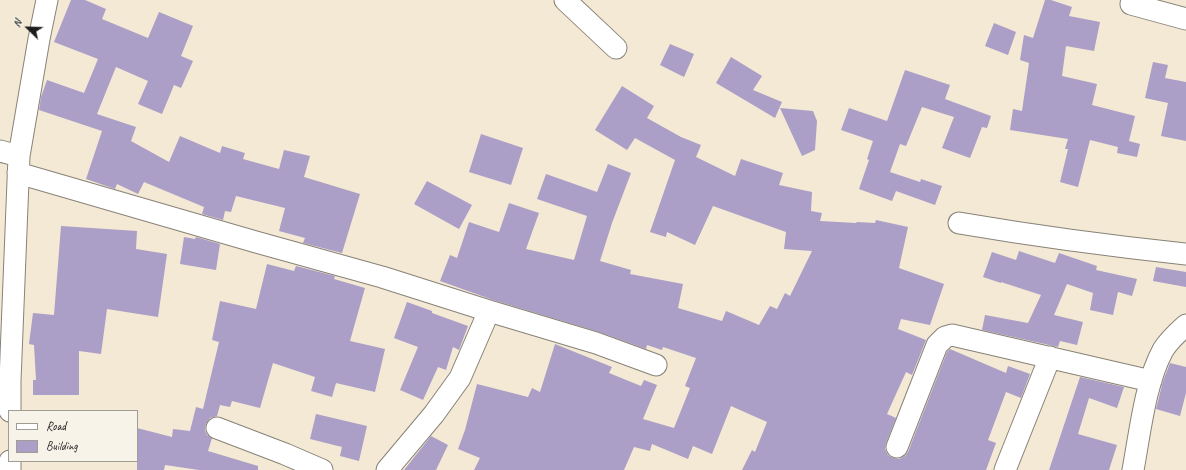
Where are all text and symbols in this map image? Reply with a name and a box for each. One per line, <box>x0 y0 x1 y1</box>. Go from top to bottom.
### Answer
north arrow <box>8 8 48 48</box>
text: N <box>9 17 25 29</box>
legend <box>8 410 138 462</box>
text: Road <box>46 418 66 434</box>
text: Building <box>46 438 78 454</box>

